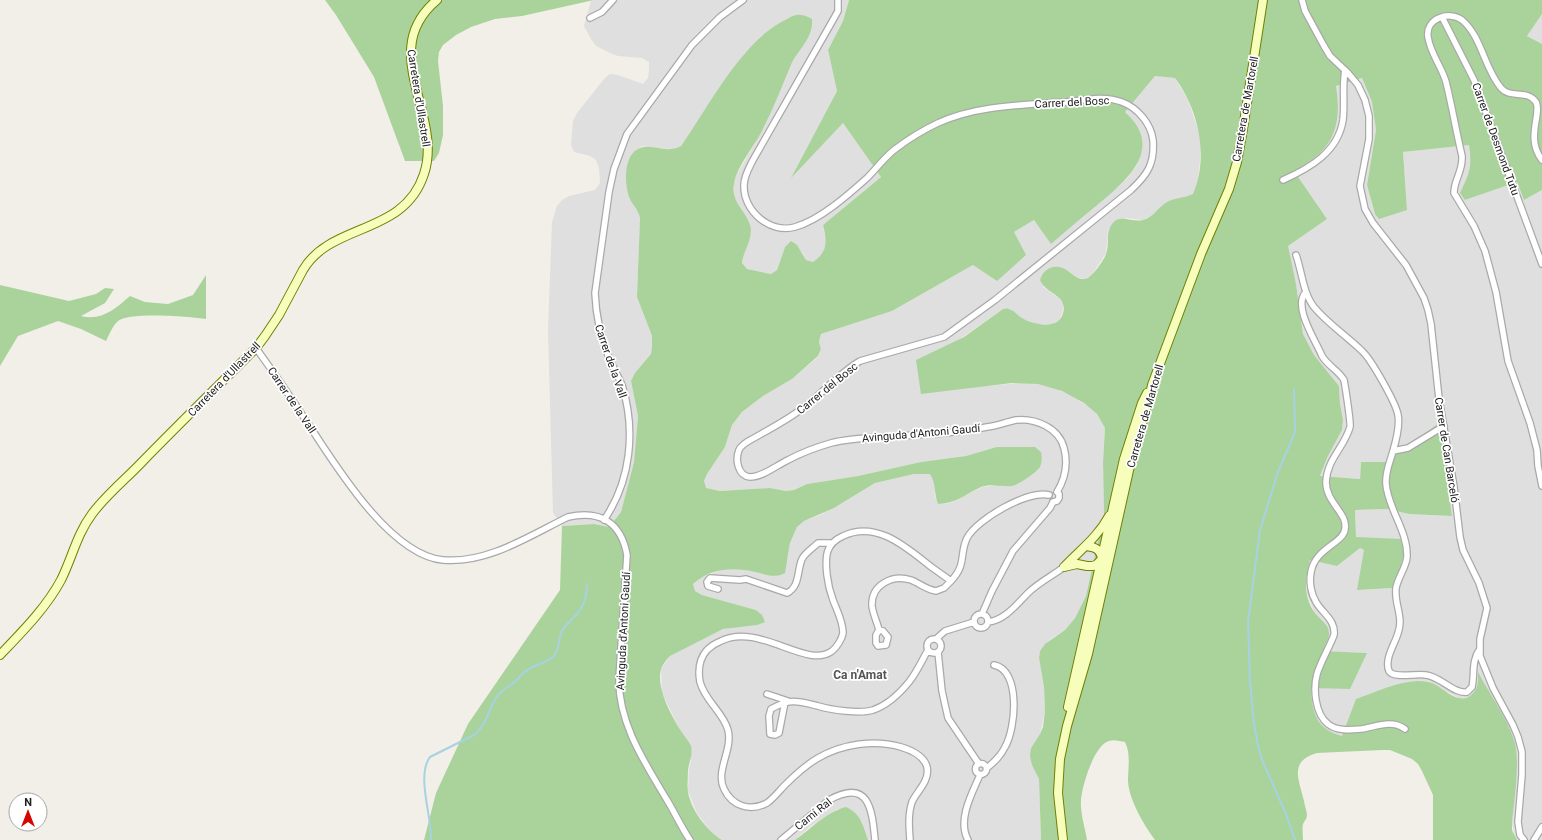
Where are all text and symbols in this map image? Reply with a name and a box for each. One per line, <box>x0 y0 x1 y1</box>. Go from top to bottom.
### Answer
street label: Carretera d'Ullastrell <box>404 48 433 148</box>
street label: Carretera de Martorell <box>1230 55 1261 163</box>
street label: Carrer de Desmond Tutu <box>1469 81 1522 197</box>
street label: Carrer del Bosc <box>1034 94 1110 111</box>
street label: Carrer de la Vall <box>592 323 629 400</box>
street label: Carretera d'Ullastrell <box>185 339 263 419</box>
street label: Carrer del Bosc <box>794 360 861 417</box>
street label: Carretera de Martorell <box>1124 363 1166 469</box>
street label: Carrer de la Vall <box>265 365 319 436</box>
street label: Carrer de Can Barceló <box>1432 396 1461 504</box>
street label: Avinguda d'Antoni Gaudí <box>861 422 982 445</box>
street label: Avinguda d'Antoni Gaudí <box>614 570 633 691</box>
district label: Ca n'Amat <box>833 668 887 682</box>
north arrow <box>8 792 48 832</box>
text: N <box>24 796 32 809</box>
street label: Camí Ral <box>792 796 834 833</box>

